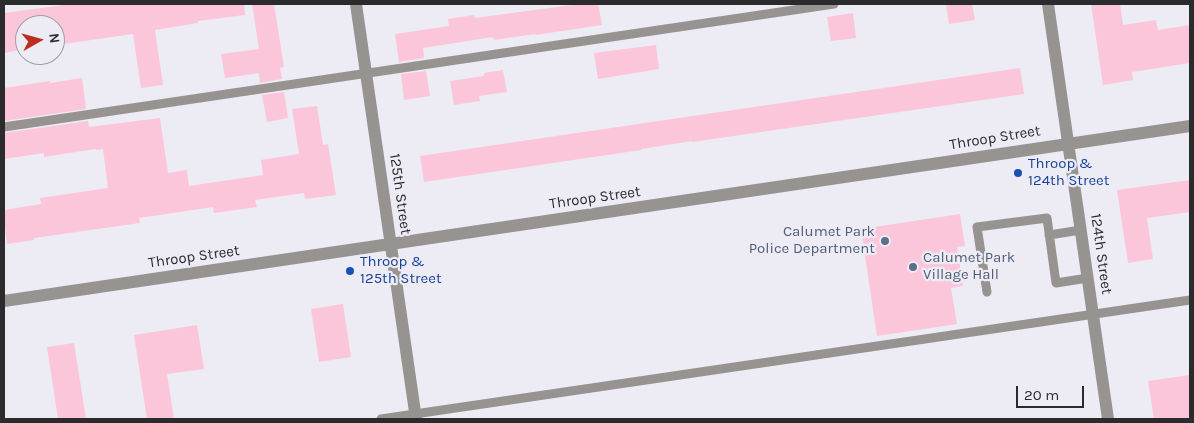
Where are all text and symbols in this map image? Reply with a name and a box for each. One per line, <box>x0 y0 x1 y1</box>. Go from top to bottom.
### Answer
north arrow <box>15 15 65 65</box>
text: N <box>45 32 63 44</box>
street label: Throop Street <box>948 122 1042 154</box>
street label: 125th Street <box>385 152 415 236</box>
place label: Throop & 124th Street <box>1028 155 1109 190</box>
marker: Throop & 124th Street <box>1012 167 1024 179</box>
street label: Throop Street <box>548 183 642 213</box>
street label: 124th Street <box>1086 212 1116 296</box>
place label: Calumet Park Police Department <box>749 223 875 258</box>
marker: Calumet Park Police Department <box>879 235 891 247</box>
street label: Throop Street <box>147 242 241 272</box>
place label: Calumet Park Village Hall <box>923 249 1015 284</box>
place label: Throop & 125th Street <box>360 253 442 288</box>
marker: Calumet Park Village Hall <box>907 261 919 273</box>
marker: Throop & 125th Street <box>344 265 356 277</box>
scale bar <box>1019 376 1086 408</box>
text: 20 m <box>1024 386 1059 404</box>

